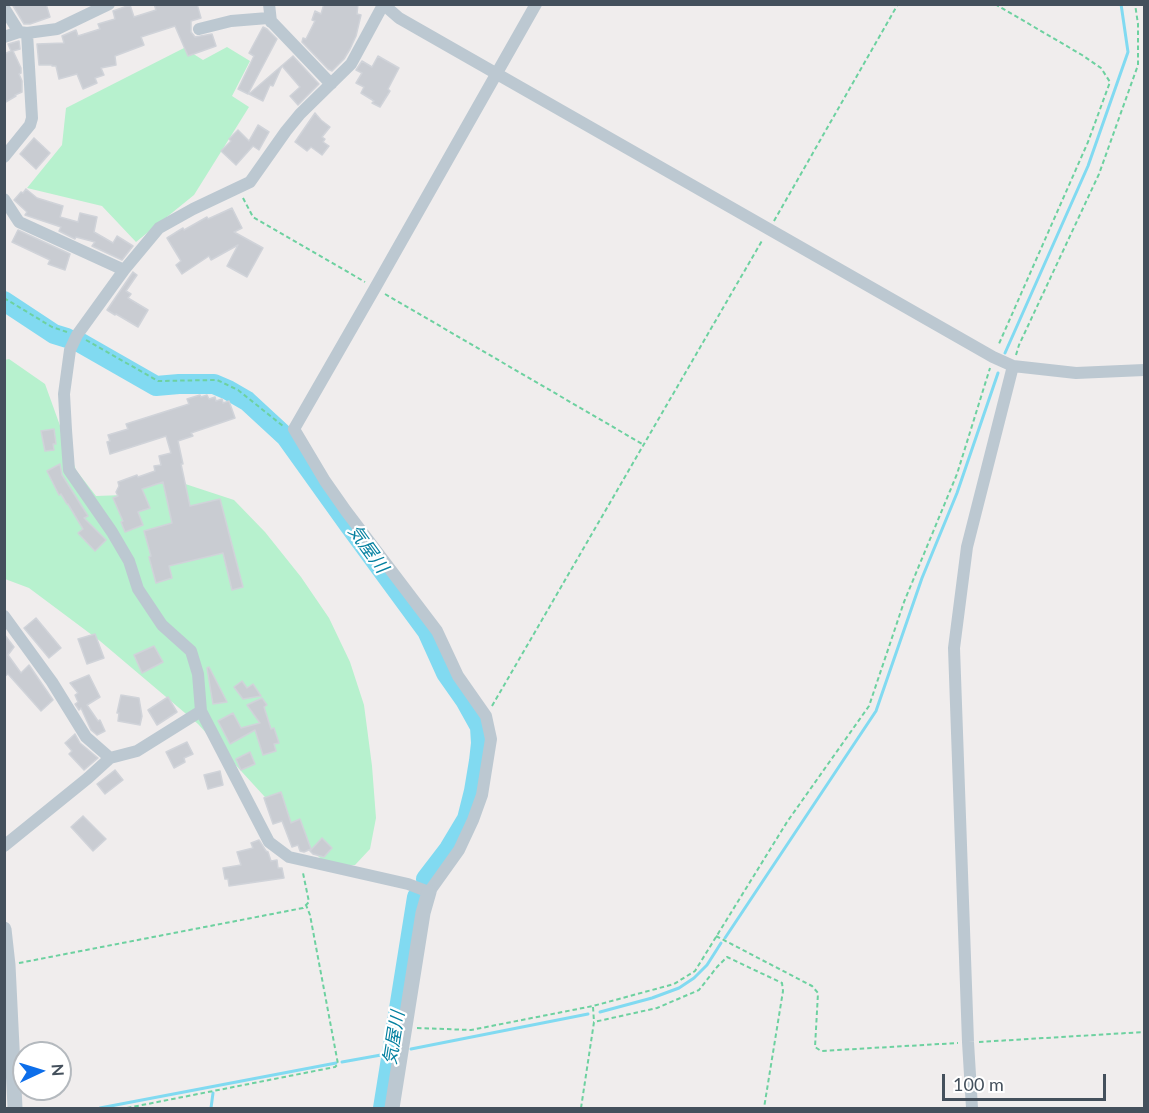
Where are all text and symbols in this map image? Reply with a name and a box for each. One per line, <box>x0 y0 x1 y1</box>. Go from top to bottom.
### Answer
water label: 気屋川 <box>343 521 393 577</box>
water label: 気屋川 <box>379 1010 409 1066</box>
north arrow <box>12 1041 72 1101</box>
scale bar <box>945 1062 1108 1100</box>
text: N <box>49 1063 68 1077</box>
text: 100 m <box>953 1073 1004 1095</box>

